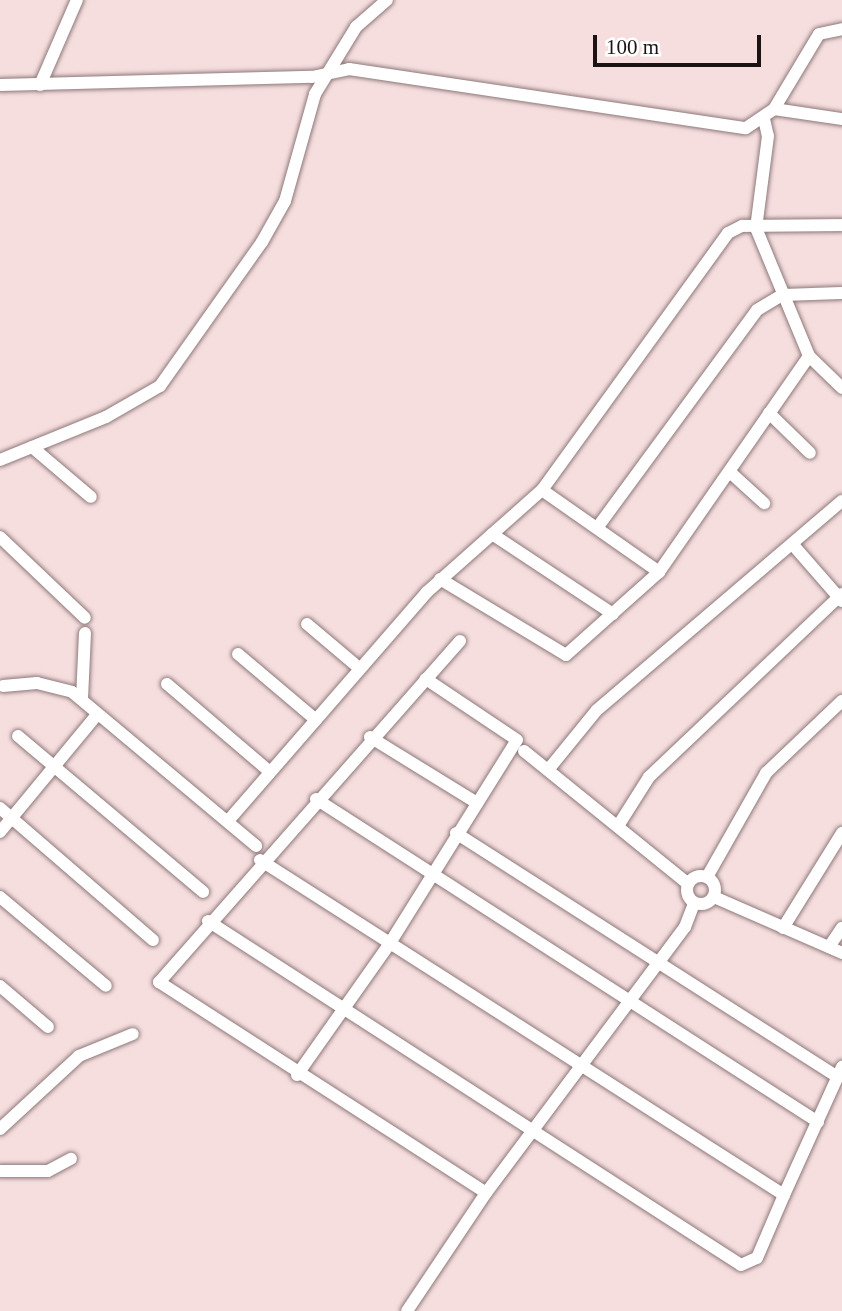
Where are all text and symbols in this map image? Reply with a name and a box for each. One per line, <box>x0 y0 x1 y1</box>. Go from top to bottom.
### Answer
scale bar <box>597 21 765 65</box>
text: 100 m <box>606 35 659 59</box>

